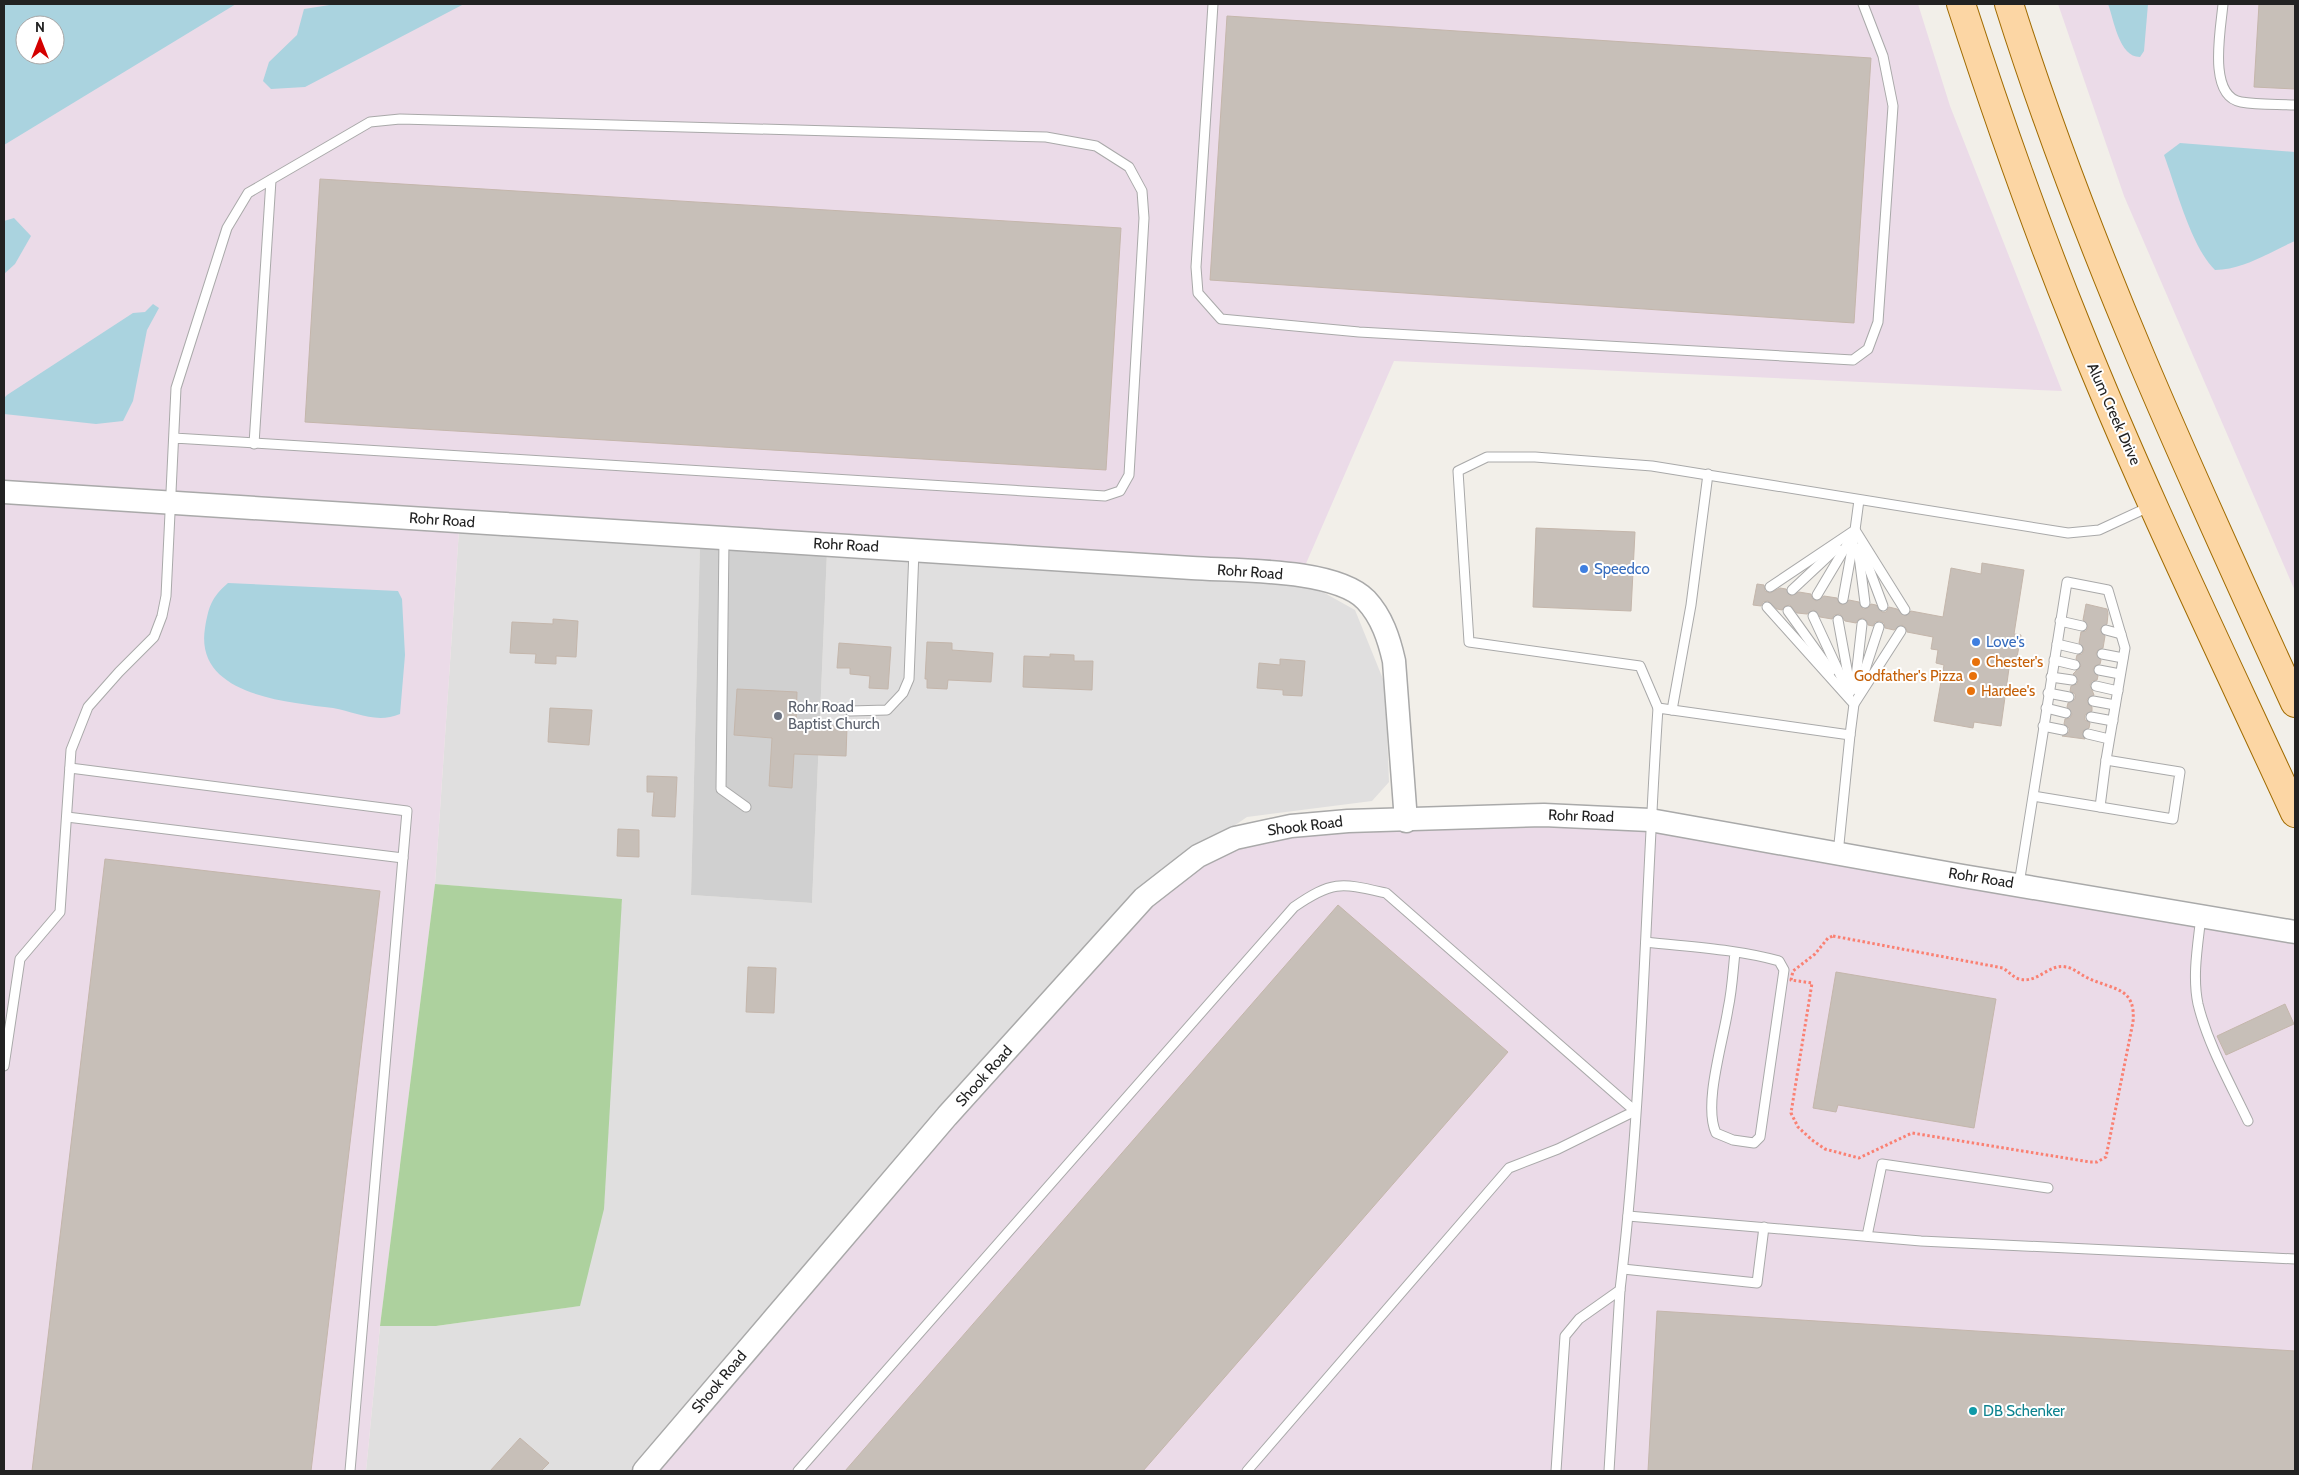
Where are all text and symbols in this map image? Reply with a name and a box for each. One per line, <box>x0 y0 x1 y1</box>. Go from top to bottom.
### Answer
north arrow <box>15 15 65 65</box>
text: N <box>35 18 45 36</box>
street label: Alum Creek Drive <box>2083 360 2145 468</box>
street label: Rohr Road <box>409 509 475 531</box>
street label: Rohr Road <box>813 534 879 556</box>
place label: Speedco <box>1594 560 1650 578</box>
street label: Rohr Road <box>1217 561 1283 583</box>
marker: Speedco <box>1578 563 1590 575</box>
place label: Love's <box>1986 633 2025 651</box>
marker: Love's <box>1970 636 1982 648</box>
place label: Chester's <box>1986 653 2043 671</box>
marker: Chester's <box>1970 656 1982 668</box>
place label: Godfather's Pizza <box>1854 667 1964 685</box>
marker: Godfather's Pizza <box>1967 670 1979 682</box>
place label: Hardee's <box>1981 682 2035 700</box>
marker: Hardee's <box>1965 685 1977 697</box>
place label: Rohr Road Baptist Church <box>788 698 880 733</box>
marker: Rohr Road Baptist Church <box>772 710 784 722</box>
street label: Rohr Road <box>1548 806 1614 826</box>
street label: Shook Road <box>1266 812 1344 840</box>
street label: Rohr Road <box>1947 864 2015 892</box>
street label: Shook Road <box>952 1042 1016 1110</box>
street label: Shook Road <box>688 1347 750 1417</box>
place label: DB Schenker <box>1983 1402 2065 1420</box>
marker: DB Schenker <box>1967 1405 1979 1417</box>

